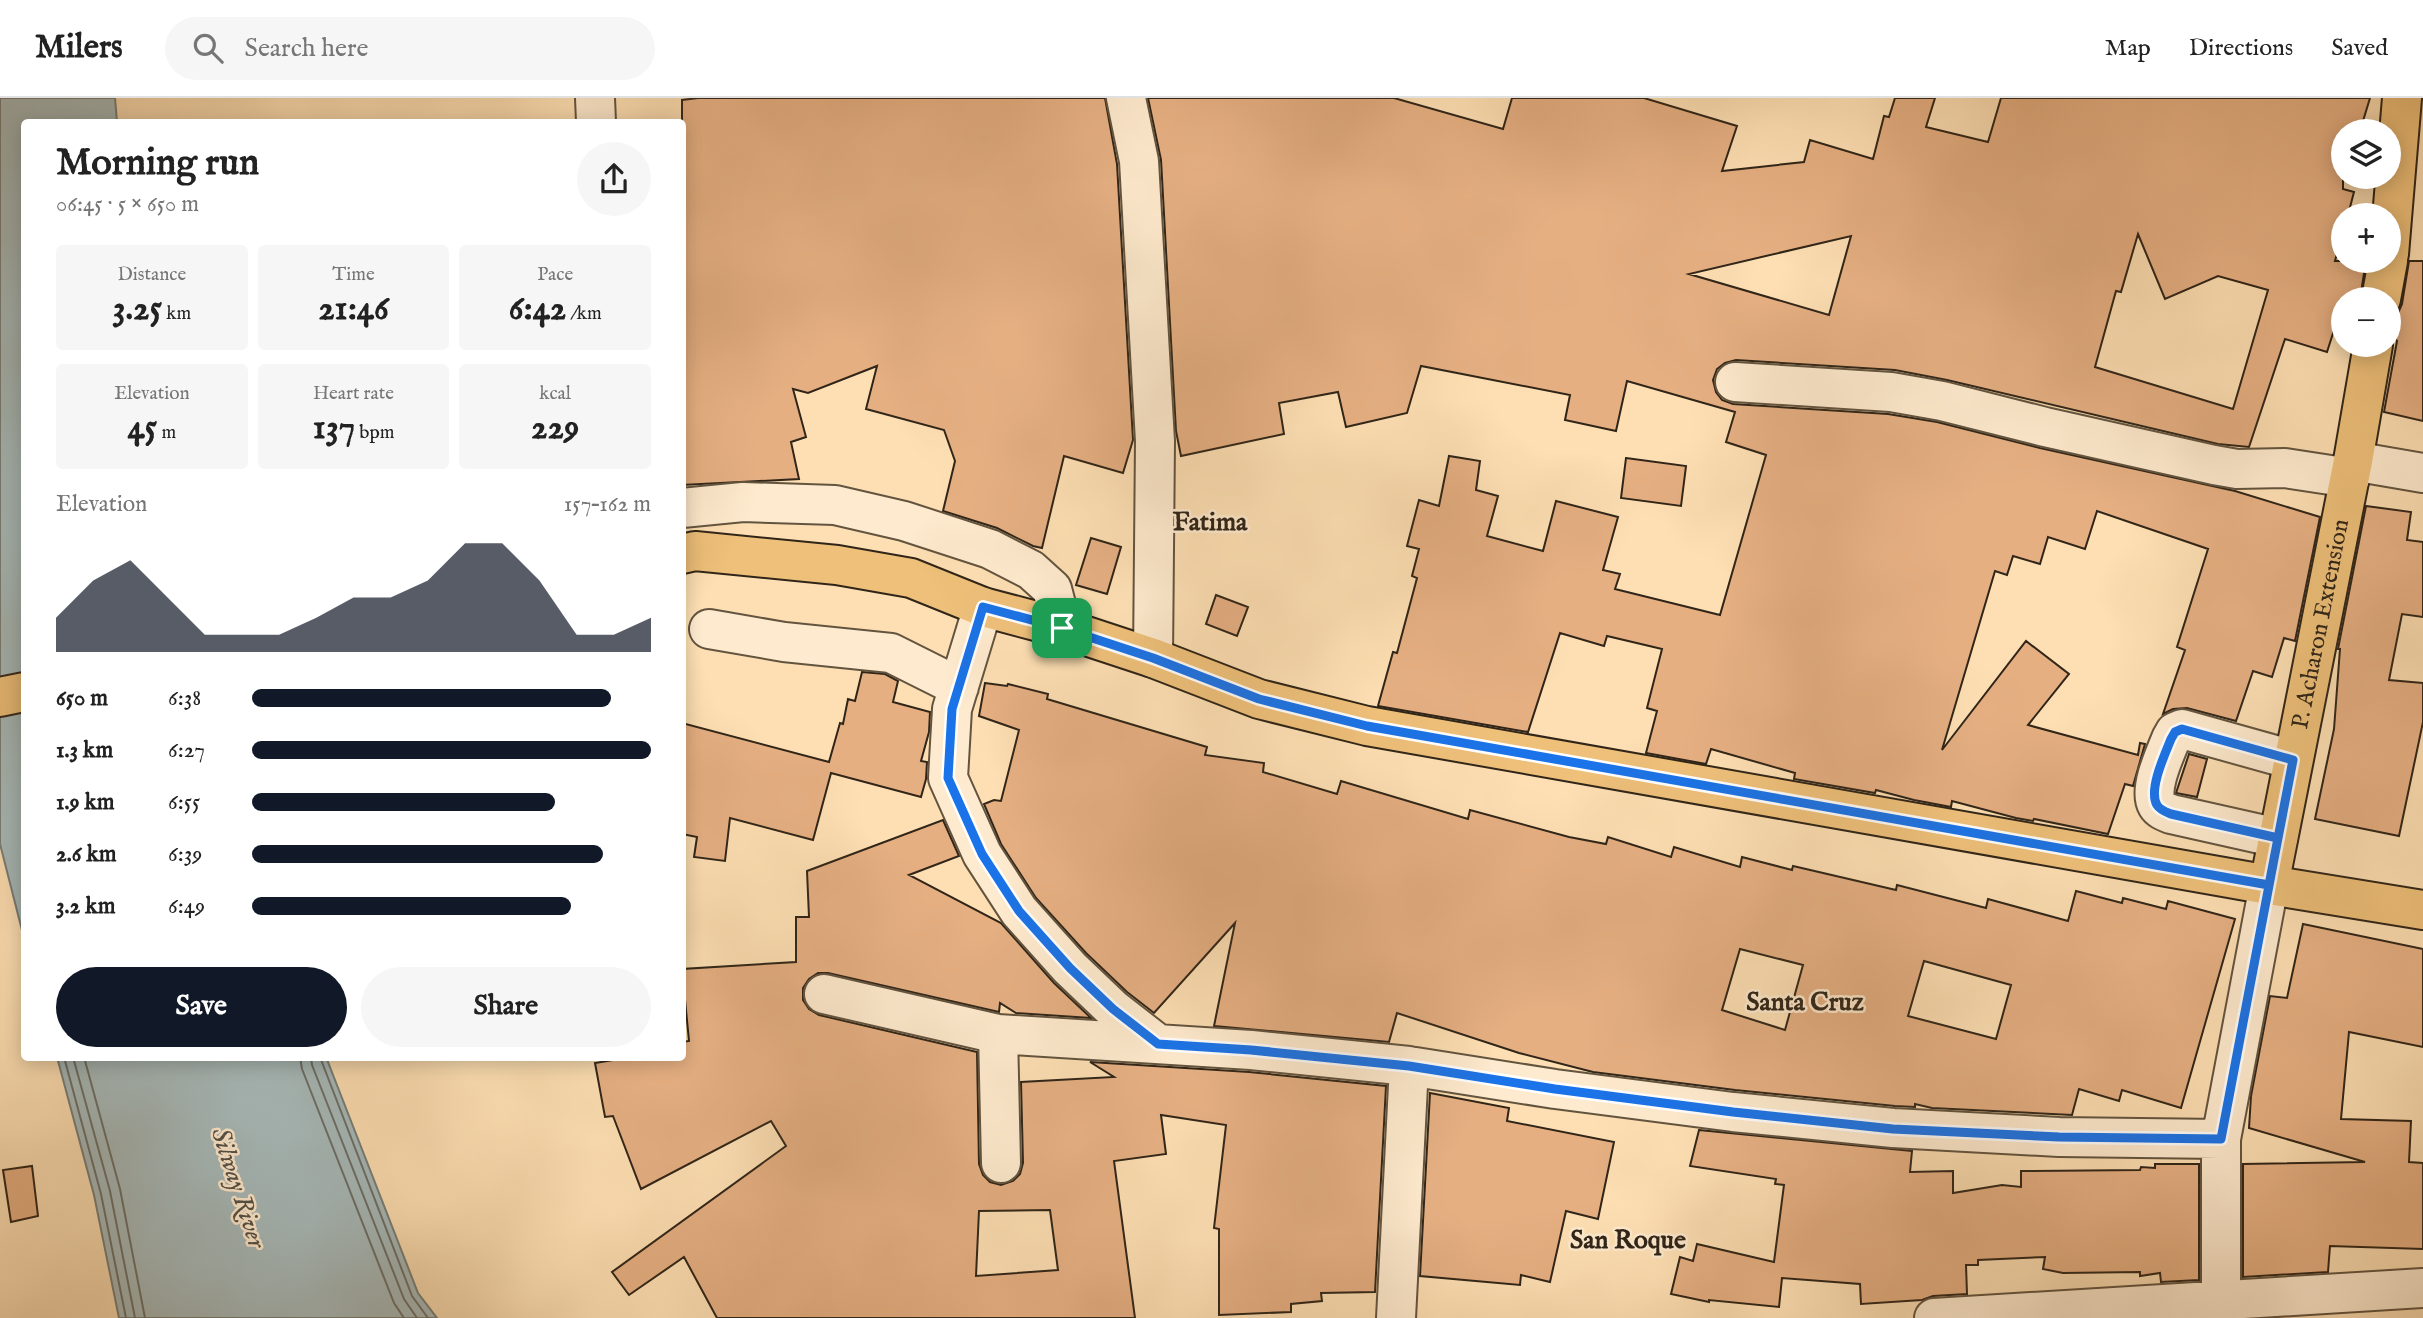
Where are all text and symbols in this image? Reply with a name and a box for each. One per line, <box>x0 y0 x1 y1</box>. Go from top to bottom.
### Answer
search box <box>165 17 655 80</box>
text: Milers <box>35 27 123 69</box>
icon: search <box>189 29 227 67</box>
text: Search here <box>245 32 369 65</box>
text: Map <box>2105 33 2151 64</box>
text: Directions <box>2189 33 2293 64</box>
text: Saved <box>2331 33 2388 64</box>
map controls <box>2331 119 2401 357</box>
button: layers <box>2331 119 2401 189</box>
text: Morning run <box>56 140 259 188</box>
button: share <box>577 142 651 216</box>
text: 06:45 · 5 × 650 m <box>56 190 199 219</box>
button: + <box>2331 203 2401 273</box>
text: Distance <box>117 263 186 287</box>
text: Time <box>332 263 375 287</box>
text: Pace <box>537 263 573 287</box>
text: 3.25 <box>113 287 162 332</box>
text: 21:46 <box>318 287 389 332</box>
text: 6:42 <box>509 287 566 332</box>
button: − <box>2331 287 2401 357</box>
text: km <box>162 302 191 326</box>
text: /km <box>566 302 602 326</box>
text: Elevation <box>114 382 190 406</box>
text: Heart rate <box>313 382 394 406</box>
text: kcal <box>539 382 571 406</box>
text: 45 <box>128 406 157 451</box>
text: 137 <box>313 406 355 451</box>
text: 229 <box>531 406 579 451</box>
text: m <box>157 421 176 445</box>
text: bpm <box>355 421 394 445</box>
text: Elevation <box>56 490 147 519</box>
text: 157–162 m <box>564 490 651 519</box>
district label: Fatima <box>1173 506 1248 539</box>
street label: P. Acharon Extension <box>2285 516 2357 732</box>
pin <box>1032 598 1092 658</box>
icon: arrive <box>1043 609 1081 647</box>
text: 650 m <box>56 684 108 713</box>
text: 6:38 <box>168 684 201 713</box>
text: 1.3 km <box>56 736 113 765</box>
text: 6:27 <box>168 736 205 765</box>
text: 1.9 km <box>56 788 115 817</box>
text: 6:55 <box>168 788 200 817</box>
text: 2.6 km <box>56 840 117 869</box>
text: 6:39 <box>168 840 202 869</box>
text: 3.2 km <box>56 892 115 921</box>
text: 6:49 <box>168 892 205 921</box>
button: Save <box>56 967 347 1047</box>
button: Share <box>361 967 651 1047</box>
district label: Santa Cruz <box>1746 986 1864 1019</box>
water label: Silway River <box>203 1124 273 1254</box>
district label: San Roque <box>1570 1224 1686 1257</box>

